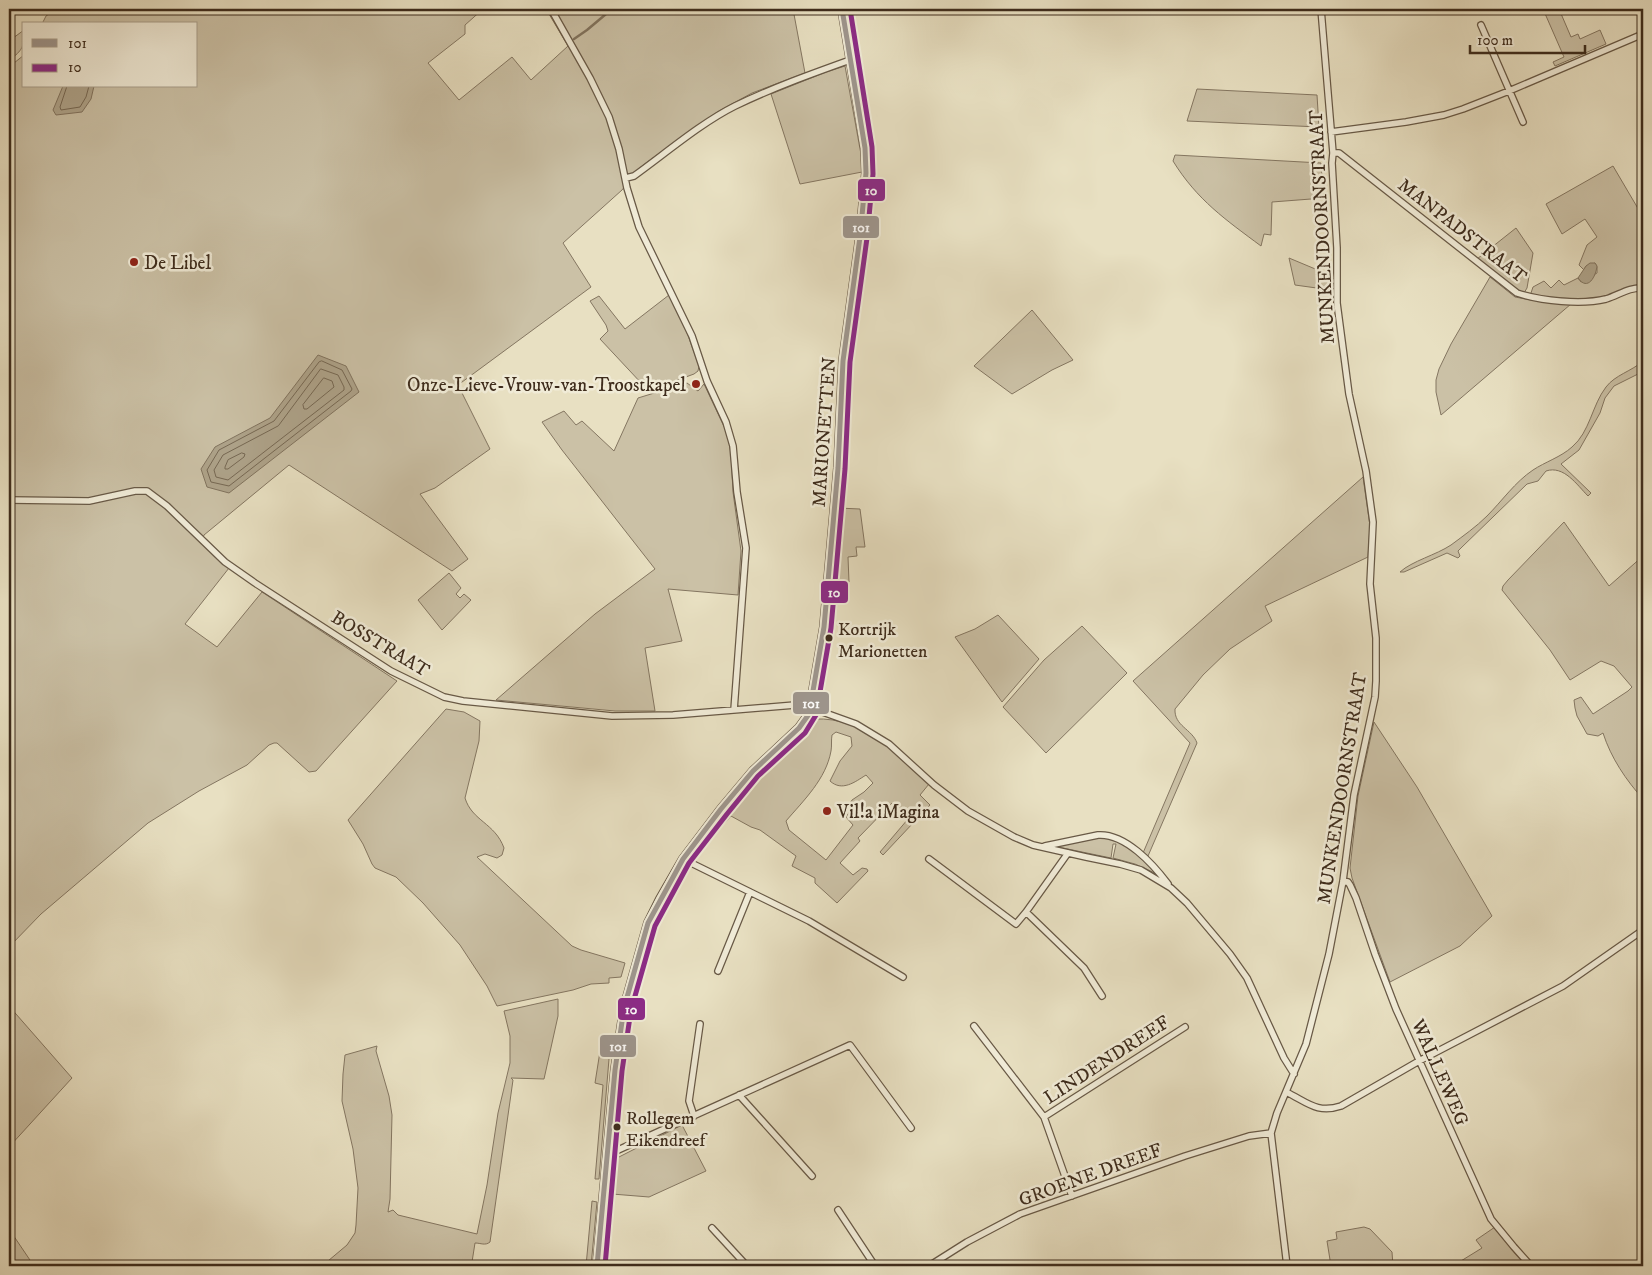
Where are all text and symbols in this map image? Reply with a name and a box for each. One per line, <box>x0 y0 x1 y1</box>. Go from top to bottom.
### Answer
legend <box>22 22 198 88</box>
scale bar <box>1470 22 1584 54</box>
text: 100 m <box>1477 31 1513 50</box>
text: 101 <box>68 34 87 53</box>
text: 10 <box>68 58 82 77</box>
street label: MUNKENDOORNSTRAAT <box>1305 109 1340 344</box>
street label: MANPADSTRAAT <box>1393 174 1531 289</box>
line badge: 10 <box>857 178 886 202</box>
text: 10 <box>865 182 878 200</box>
line badge: 101 <box>842 215 880 239</box>
text: 101 <box>852 219 870 237</box>
place label: De Libel <box>144 252 211 275</box>
marker: De Libel <box>128 256 140 268</box>
street label: MARIONETTEN <box>808 356 841 508</box>
place label: Onze-Lieve-Vrouw-van-Troostkapel <box>407 374 686 397</box>
marker: Onze-Lieve-Vrouw-van-Troostkapel <box>690 378 702 390</box>
line badge: 10 <box>820 580 849 604</box>
text: 10 <box>828 584 841 602</box>
street label: BOSSTRAAT <box>327 606 434 683</box>
place label: Kortrijk Marionetten <box>838 619 928 663</box>
marker: Kortrijk Marionetten <box>824 633 834 643</box>
street label: MUNKENDOORNSTRAAT <box>1313 670 1372 906</box>
line badge: 101 <box>792 691 830 715</box>
text: 101 <box>802 695 820 713</box>
place label: Vil!a iMagina <box>836 801 940 824</box>
marker: Vil!a iMagina <box>821 805 833 817</box>
line badge: 10 <box>617 997 646 1021</box>
text: 10 <box>625 1001 638 1019</box>
street label: LINDENDREEF <box>1040 1011 1174 1109</box>
street label: WALLEWEG <box>1406 1015 1473 1129</box>
line badge: 101 <box>599 1034 637 1058</box>
text: 101 <box>609 1038 627 1056</box>
place label: Rollegem Eikendreef <box>626 1108 709 1152</box>
marker: Rollegem Eikendreef <box>612 1122 622 1132</box>
street label: GROENE DREEF <box>1016 1139 1166 1212</box>

